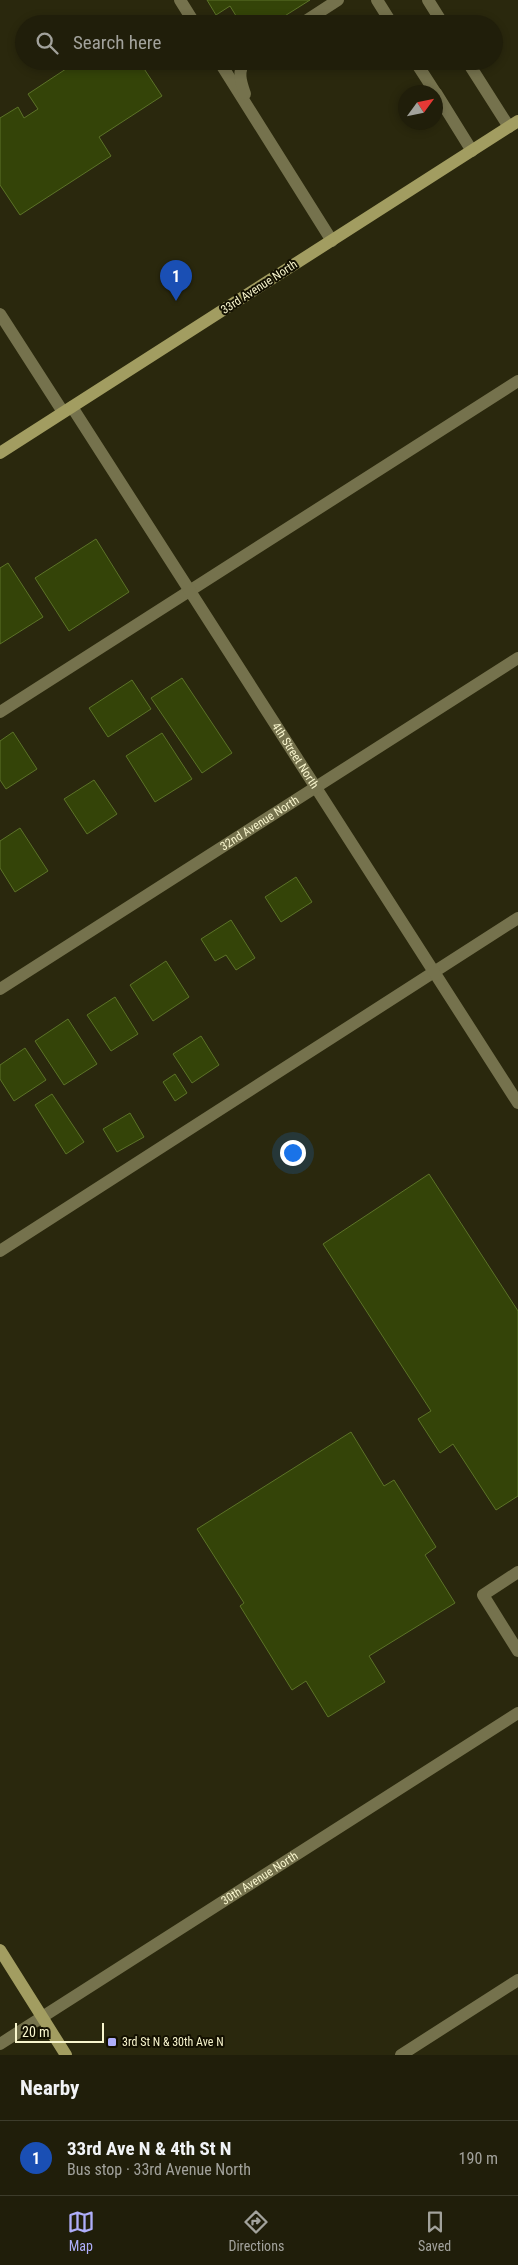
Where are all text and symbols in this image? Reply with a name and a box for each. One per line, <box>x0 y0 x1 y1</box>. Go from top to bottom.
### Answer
search box <box>15 15 503 70</box>
icon: search <box>33 29 61 57</box>
text: Search here <box>73 31 161 54</box>
north arrow <box>398 85 443 130</box>
street label: 33rd Avenue North <box>218 257 300 317</box>
pin: 1 <box>160 260 192 301</box>
street label: 4th Street North <box>269 720 322 791</box>
street label: 32nd Avenue North <box>218 793 302 853</box>
your location <box>280 1140 306 1166</box>
street label: 30th Avenue North <box>219 1848 301 1908</box>
scale bar <box>15 2020 104 2043</box>
text: 20 m <box>22 2024 50 2040</box>
place label: 3rd St N & 30th Ave N <box>122 2035 224 2049</box>
marker: 3rd St N & 30th Ave N <box>106 2036 118 2048</box>
text: Nearby <box>20 2076 79 2100</box>
text: 33rd Ave N & 4th St N <box>67 2137 232 2160</box>
text: 1 <box>32 2149 40 2168</box>
text: 190 m <box>459 2149 498 2168</box>
text: Bus stop · 33rd Avenue North <box>67 2160 251 2179</box>
tab: Map <box>67 2208 95 2254</box>
tab: Directions <box>228 2208 284 2254</box>
tab: Saved <box>418 2208 451 2254</box>

